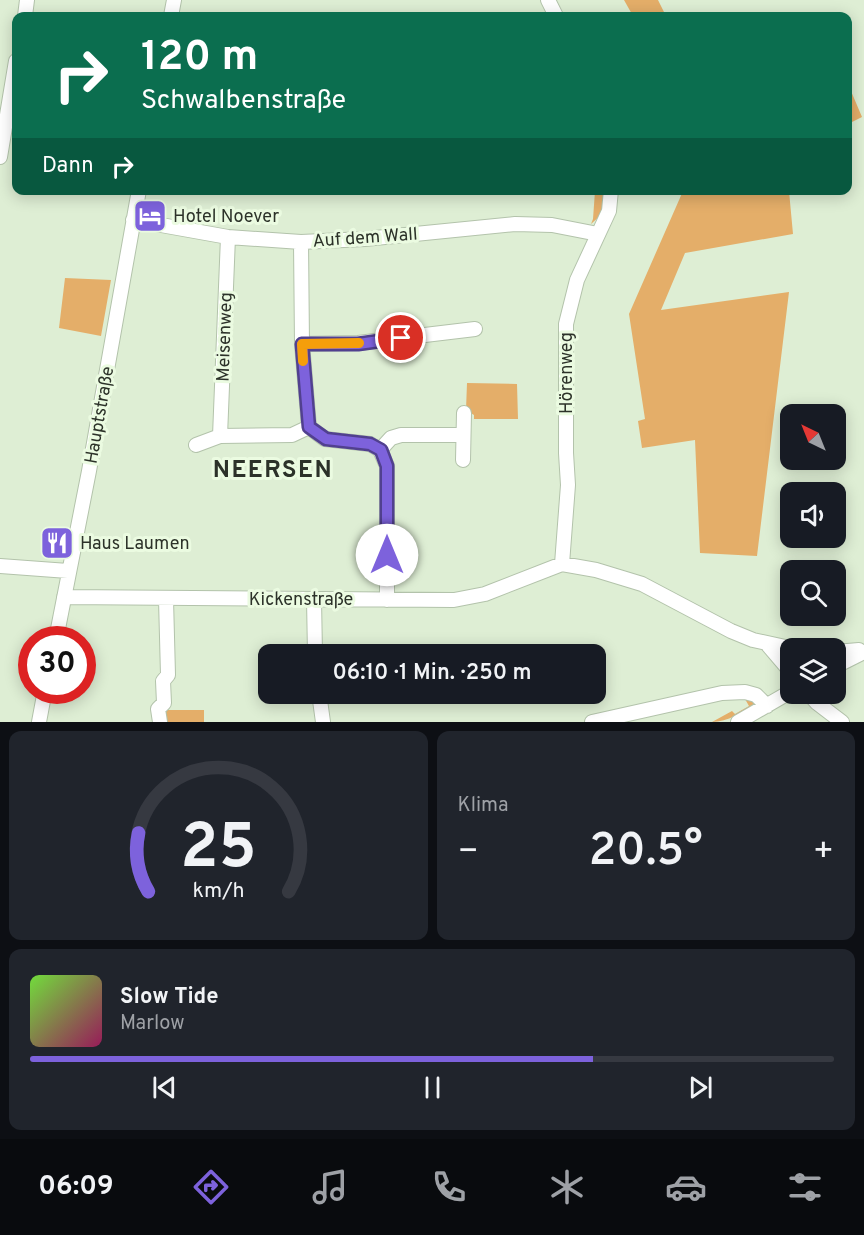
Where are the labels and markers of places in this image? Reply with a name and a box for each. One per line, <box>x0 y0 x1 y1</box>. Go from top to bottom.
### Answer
hotel icon: Hotel Noever <box>132 198 168 234</box>
place label: Hotel Noever <box>173 206 279 229</box>
pin <box>375 312 426 363</box>
restaurant icon: Haus Laumen <box>39 525 75 561</box>
place label: Haus Laumen <box>80 533 190 556</box>

